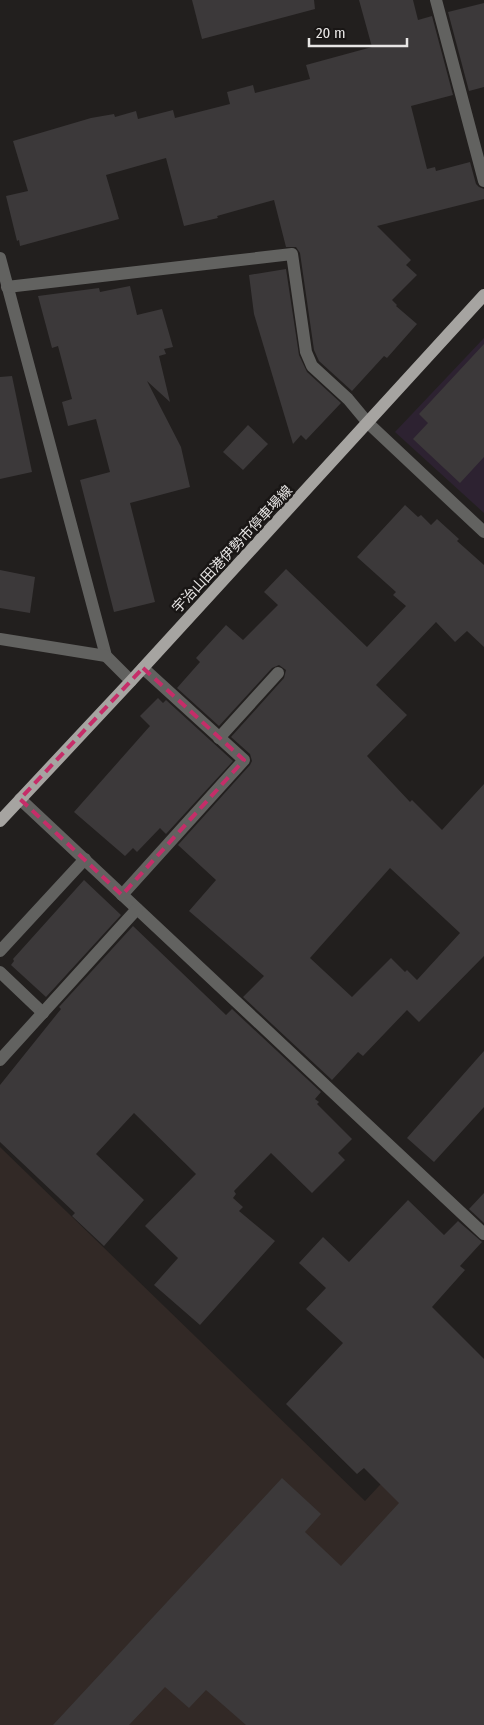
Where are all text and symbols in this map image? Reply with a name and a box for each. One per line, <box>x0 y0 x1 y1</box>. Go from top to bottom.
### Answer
scale bar <box>309 15 406 47</box>
text: 20 m <box>316 24 346 42</box>
street label: 宇治山田港伊勢市停車場線 <box>169 482 296 617</box>

